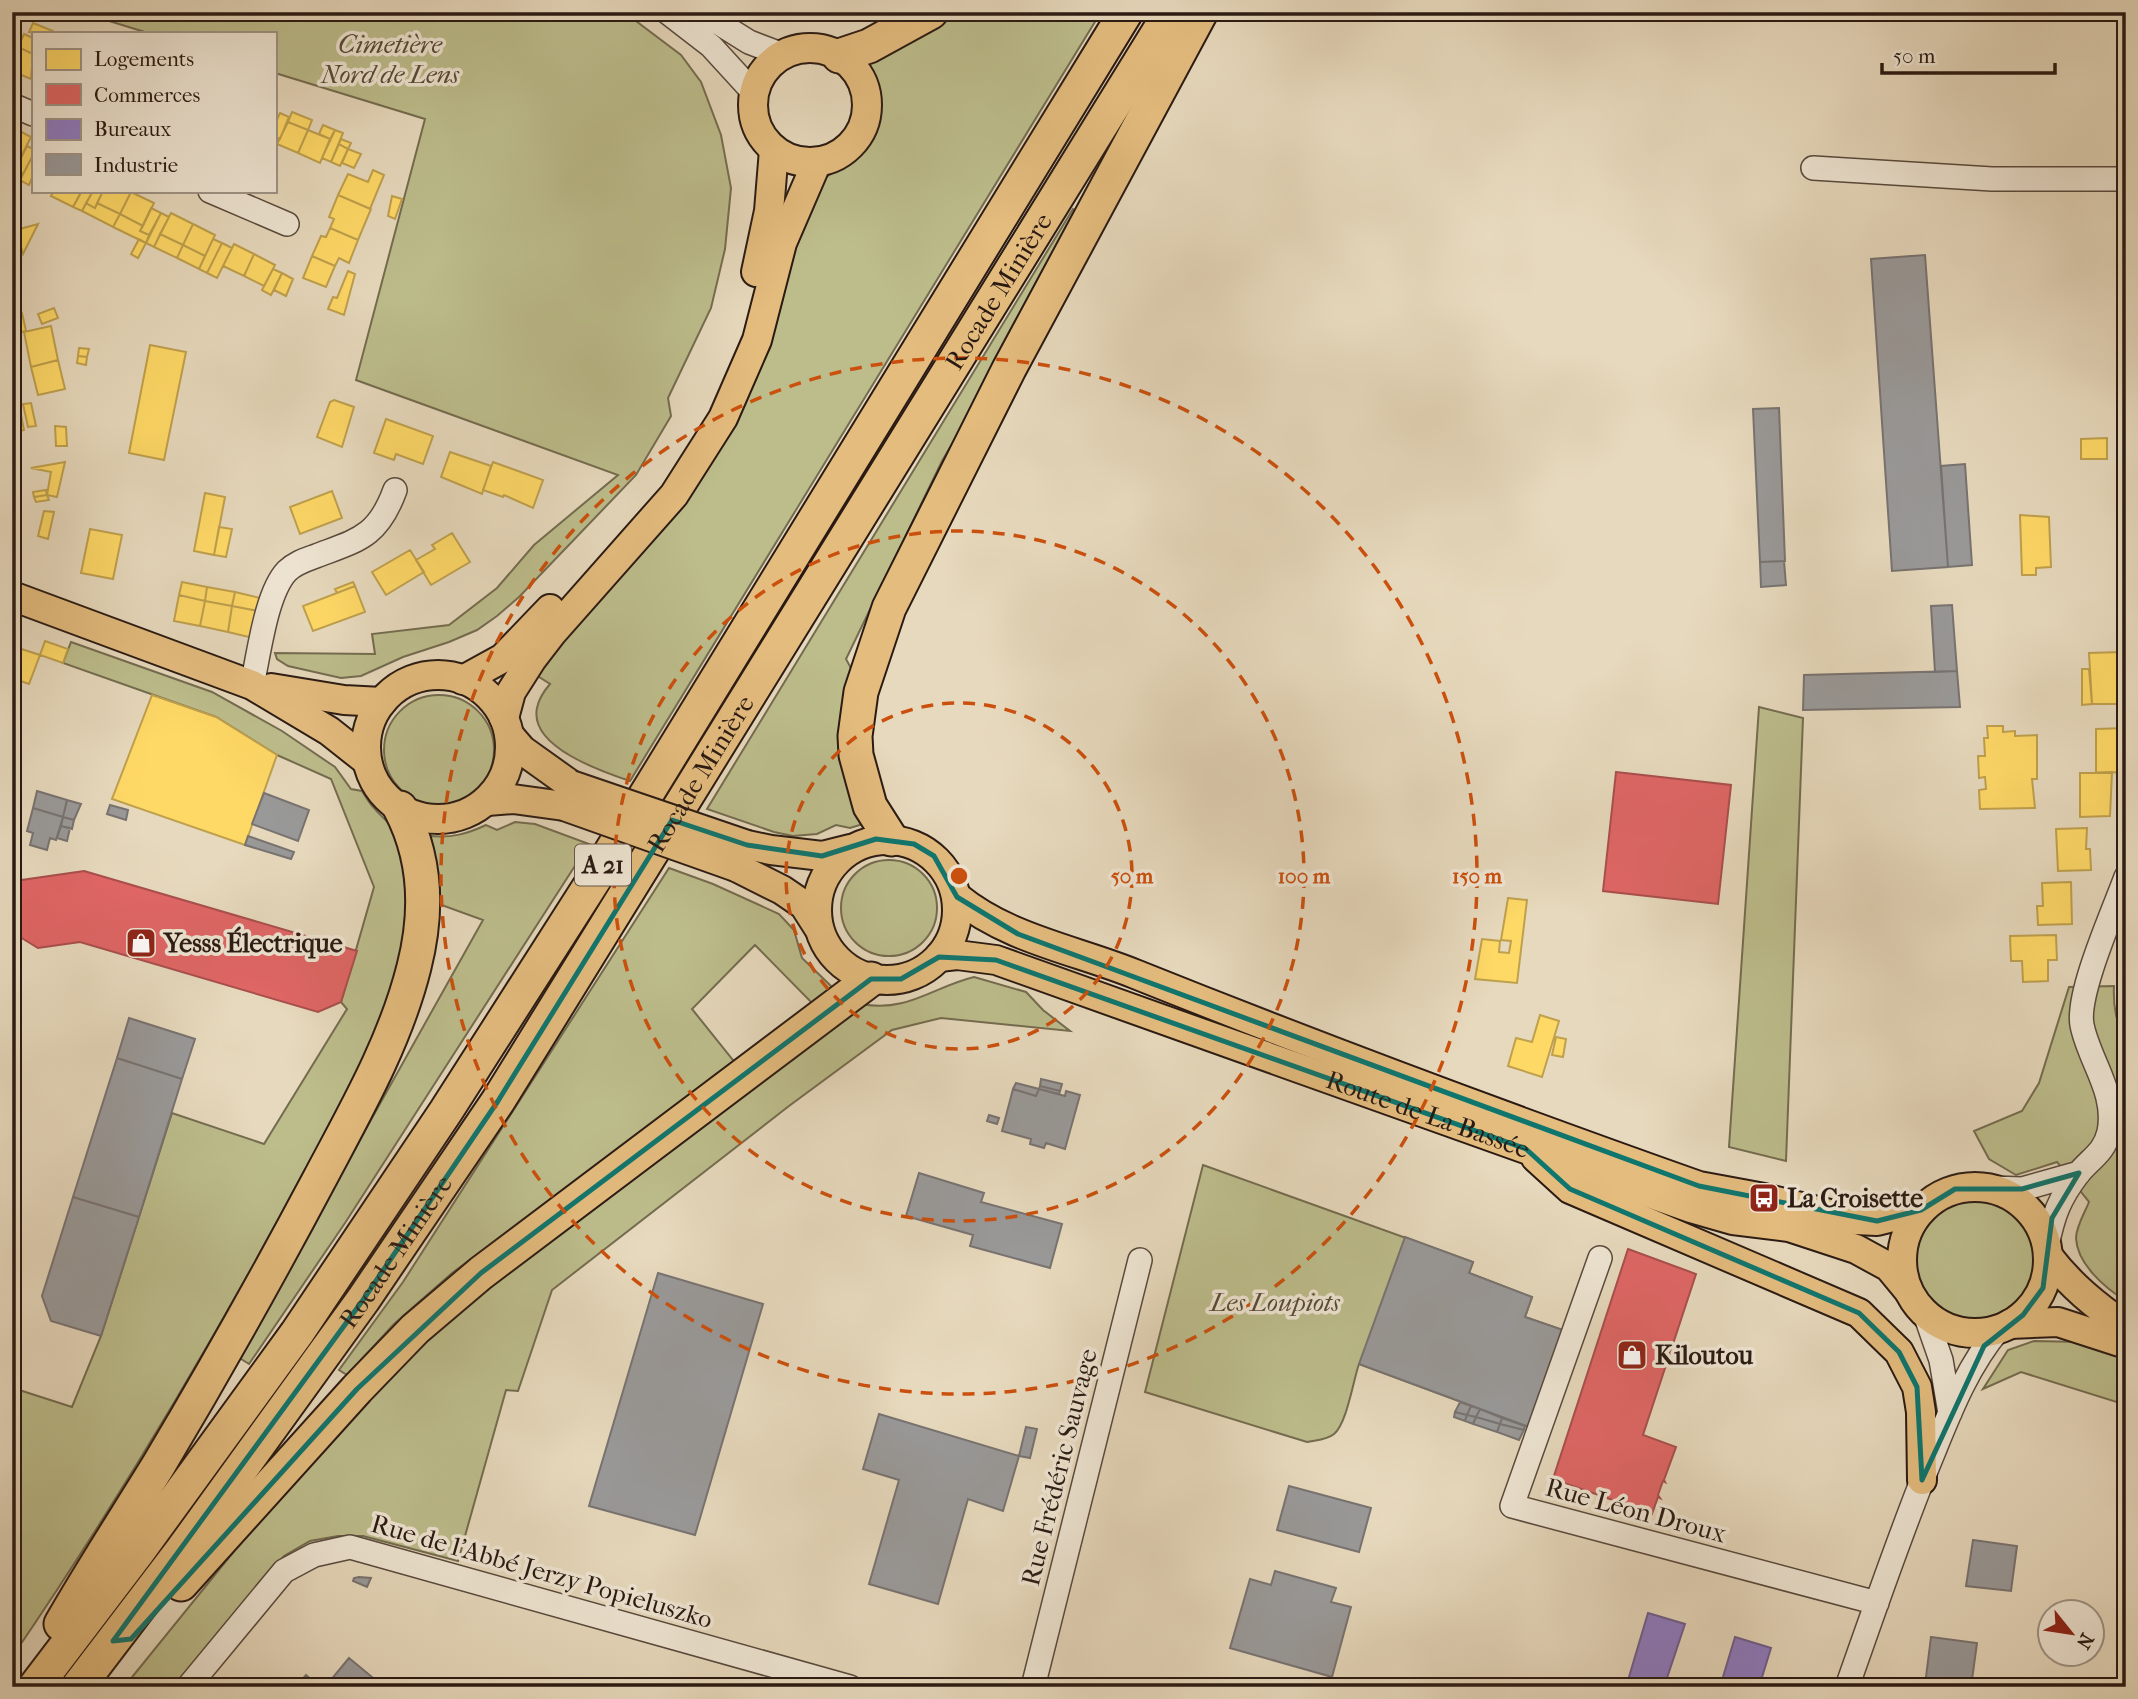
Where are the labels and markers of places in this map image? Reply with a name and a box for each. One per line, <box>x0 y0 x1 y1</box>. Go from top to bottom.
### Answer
centre of rings <box>947 864 971 888</box>
shop icon: Yesss Électrique <box>124 926 158 960</box>
place label: Yesss Électrique <box>162 926 343 959</box>
bus stop icon: La Croisette <box>1747 1181 1781 1215</box>
place label: La Croisette <box>1787 1183 1923 1214</box>
shop icon: Kiloutou <box>1615 1338 1649 1372</box>
place label: Kiloutou <box>1655 1340 1753 1371</box>

